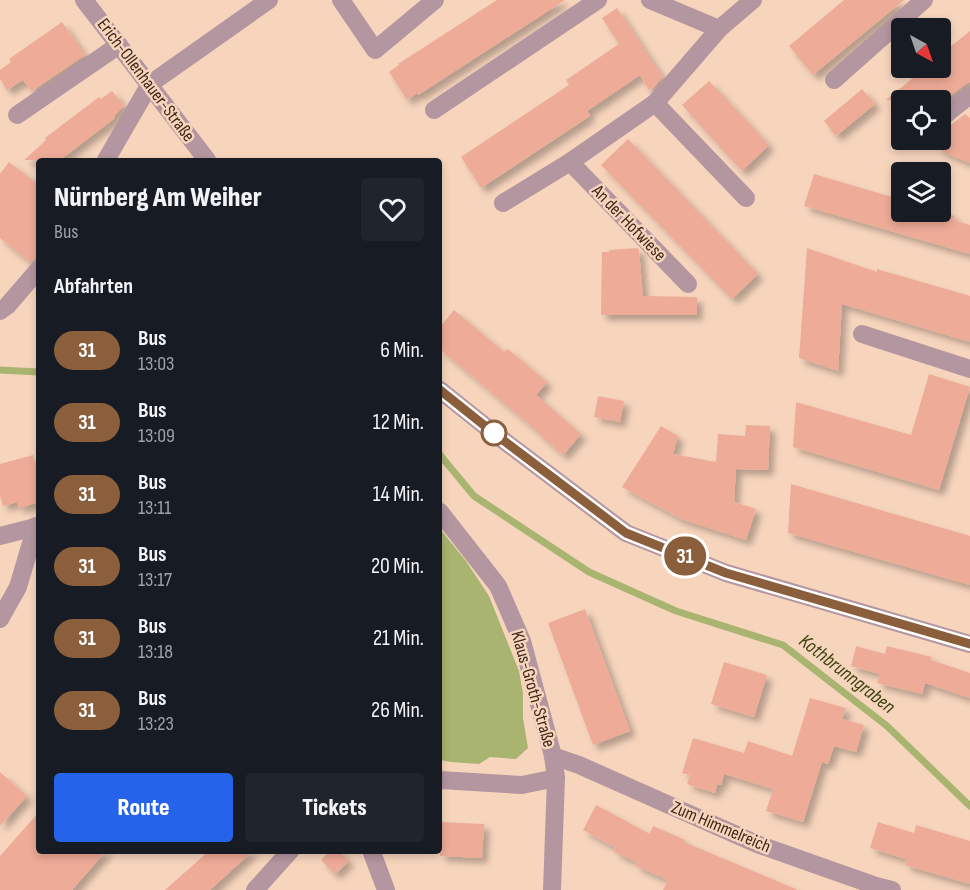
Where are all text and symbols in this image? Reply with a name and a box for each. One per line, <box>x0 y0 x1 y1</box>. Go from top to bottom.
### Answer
street label: Erich-Ollenhauer-Straße <box>93 14 199 146</box>
north arrow <box>891 18 951 78</box>
map controls <box>891 18 951 222</box>
button: locate <box>891 90 951 150</box>
button: layers <box>891 162 951 222</box>
button: heart <box>361 178 424 241</box>
street label: An der Hofwiese <box>587 180 670 265</box>
text: Nürnberg Am Weiher <box>54 181 262 214</box>
text: Bus <box>54 220 78 244</box>
text: Abfahrten <box>54 273 133 300</box>
text: Bus <box>138 325 167 352</box>
text: 6 Min. <box>380 337 424 364</box>
text: 31 <box>78 338 96 363</box>
text: 13:03 <box>138 352 174 376</box>
text: Bus <box>138 397 167 424</box>
text: 12 Min. <box>373 409 424 436</box>
text: 31 <box>78 410 96 435</box>
unlabelled marker <box>481 420 507 446</box>
text: 13:09 <box>138 424 175 448</box>
text: Bus <box>138 469 167 496</box>
text: 14 Min. <box>373 481 424 508</box>
text: 31 <box>78 482 96 507</box>
text: 13:11 <box>138 496 171 520</box>
line badge: 31 <box>658 536 712 576</box>
text: Bus <box>138 541 167 568</box>
text: 31 <box>676 544 694 569</box>
text: 20 Min. <box>371 553 424 580</box>
text: 31 <box>78 554 96 579</box>
text: 13:17 <box>138 568 172 592</box>
text: Bus <box>138 613 167 640</box>
text: 21 Min. <box>373 625 424 652</box>
text: 31 <box>78 626 96 651</box>
street label: Klaus-Groth-Straße <box>506 628 560 750</box>
water label: Kothbrunngraben <box>794 629 900 719</box>
text: 13:18 <box>138 640 173 664</box>
text: Bus <box>138 685 167 712</box>
text: 26 Min. <box>371 697 424 724</box>
text: 31 <box>78 698 96 723</box>
text: 13:23 <box>138 712 174 736</box>
button: Route <box>54 773 233 842</box>
button: Tickets <box>245 773 424 842</box>
street label: Zum Himmelreich <box>668 797 774 857</box>

